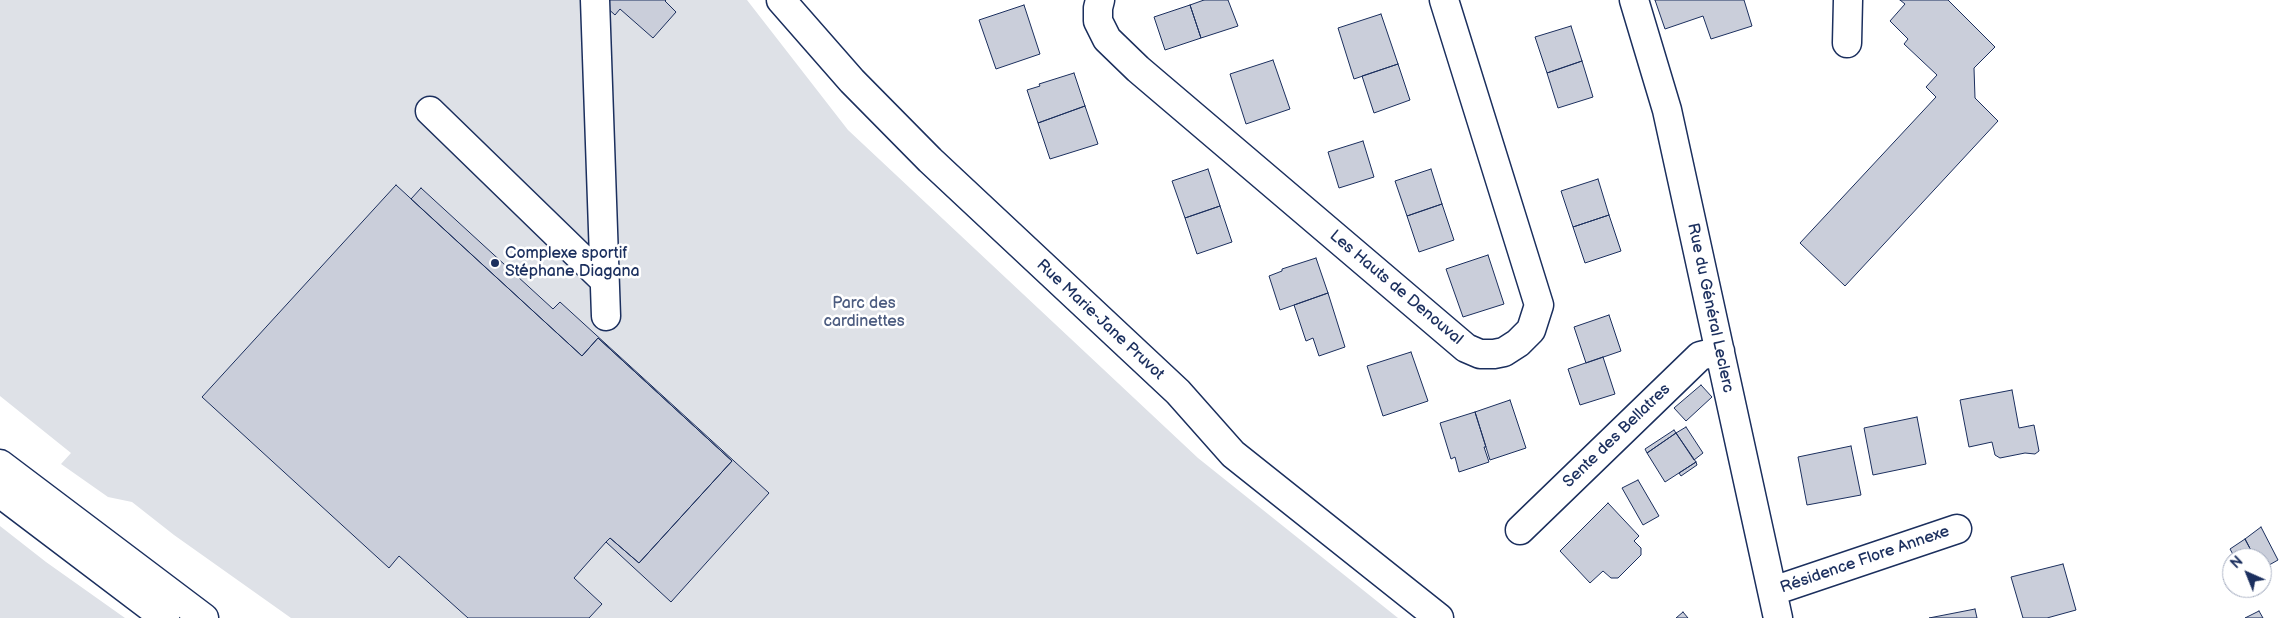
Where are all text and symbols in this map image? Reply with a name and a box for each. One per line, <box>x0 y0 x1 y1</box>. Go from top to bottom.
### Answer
street label: Rue du Général Leclerc <box>1683 221 1737 395</box>
street label: Les Hauts de Denouval <box>1325 227 1467 349</box>
place label: Complexe sportif Stéphane Diagana <box>505 244 640 282</box>
street label: Rue Marie-Jane Pruvot <box>1032 256 1168 384</box>
marker: Complexe sportif Stéphane Diagana <box>489 257 501 269</box>
park label: Parc des cardinettes <box>823 294 905 332</box>
street label: Sente des Bellatres <box>1559 380 1675 492</box>
street label: Résidence Flore Annexe <box>1778 522 1952 598</box>
north arrow <box>2222 548 2272 598</box>
text: N <box>2227 553 2247 572</box>

